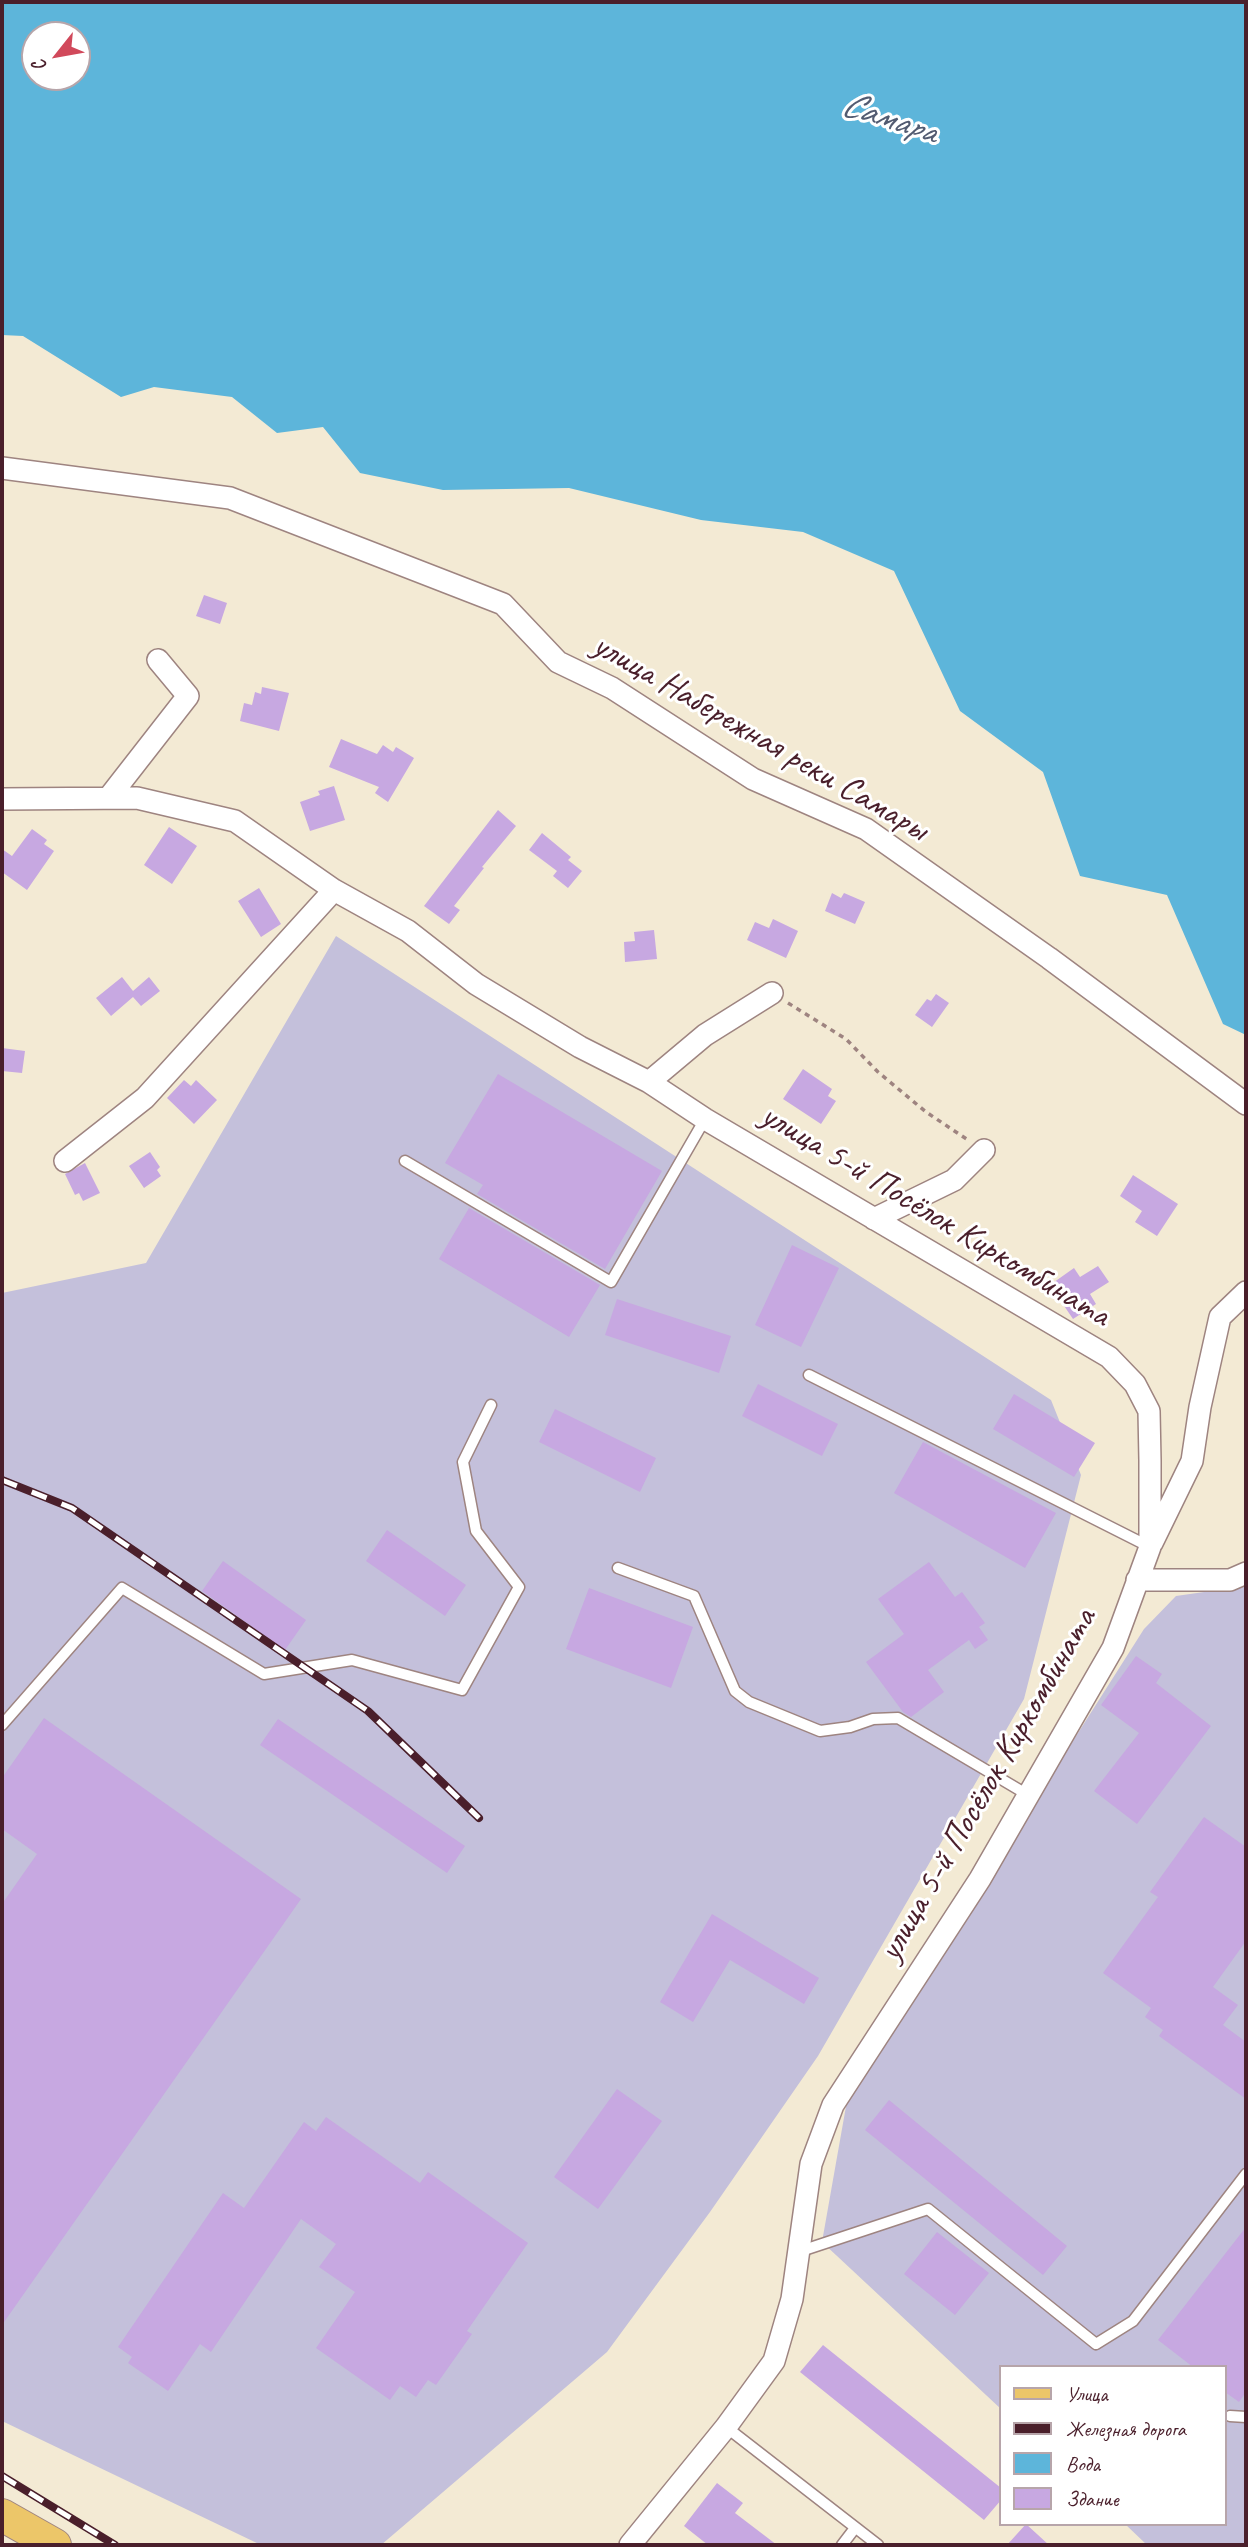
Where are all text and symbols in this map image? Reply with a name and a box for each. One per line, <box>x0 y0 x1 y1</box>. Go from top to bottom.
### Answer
north arrow <box>21 21 91 91</box>
text: С <box>27 56 52 76</box>
water label: Самара <box>836 83 942 155</box>
street label: улица Набережная реки Самары <box>585 625 935 851</box>
street label: улица 5-й Посёлок Киркомбината <box>753 1095 1117 1337</box>
street label: улица 5-й Посёлок Киркомбината <box>870 1601 1106 1969</box>
legend <box>1000 2365 1227 2526</box>
text: Улица <box>1066 2381 1108 2407</box>
text: Железная дорога <box>1066 2416 1186 2442</box>
text: Вода <box>1066 2451 1100 2477</box>
text: Здание <box>1066 2486 1119 2512</box>

